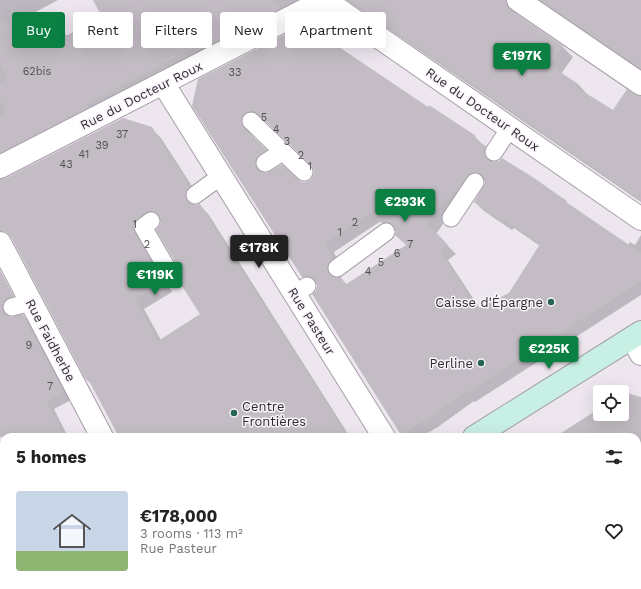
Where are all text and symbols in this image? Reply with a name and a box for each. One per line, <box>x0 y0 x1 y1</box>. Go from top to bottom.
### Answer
chip: Buy <box>12 12 65 48</box>
chip: Rent <box>73 12 133 48</box>
chip: Filters <box>141 12 212 48</box>
chip: New <box>220 12 277 48</box>
chip: Apartment <box>285 12 386 48</box>
pin: €197K <box>494 43 550 77</box>
text: €197K <box>502 48 542 63</box>
street label: Rue du Docteur Roux <box>78 58 205 133</box>
house number: 62bis <box>23 65 52 78</box>
street label: Rue du Docteur Roux <box>423 65 542 154</box>
house number: 33 <box>229 66 241 79</box>
house number: 5 <box>261 111 267 124</box>
house number: 4 <box>273 123 280 136</box>
house number: 37 <box>116 128 128 141</box>
house number: 3 <box>284 135 290 148</box>
house number: 39 <box>95 139 109 152</box>
house number: 41 <box>79 148 89 161</box>
house number: 2 <box>298 149 304 162</box>
house number: 43 <box>59 158 73 171</box>
house number: 1 <box>308 160 312 173</box>
pin: €293K <box>377 189 433 223</box>
text: €293K <box>384 194 426 209</box>
house number: 2 <box>352 216 358 229</box>
house number: 1 <box>133 218 137 231</box>
house number: 1 <box>338 226 342 239</box>
pin: €178K <box>231 235 287 269</box>
house number: 2 <box>144 238 150 251</box>
house number: 7 <box>407 238 413 251</box>
text: €178K <box>239 240 279 255</box>
house number: 6 <box>394 247 401 260</box>
house number: 5 <box>378 256 384 269</box>
pin: €119K <box>127 262 183 296</box>
house number: 4 <box>365 265 372 278</box>
text: €119K <box>136 267 174 282</box>
street label: Rue Pasteur <box>285 285 338 358</box>
place label: Caisse d'Épargne <box>435 294 543 310</box>
street label: Rue Faidherbe <box>23 296 79 384</box>
marker: Caisse d'Épargne <box>546 297 556 307</box>
pin: €225K <box>521 336 577 370</box>
house number: 9 <box>26 339 33 352</box>
text: €225K <box>528 341 570 356</box>
place label: Perline <box>429 356 473 371</box>
marker: Perline <box>476 358 486 368</box>
house number: 7 <box>47 380 53 393</box>
map controls <box>593 385 629 421</box>
button: locate <box>593 385 629 421</box>
place label: Centre Frontières <box>242 399 306 429</box>
marker: Centre Frontières <box>229 408 239 418</box>
icon: filters <box>603 446 625 468</box>
text: 5 homes <box>16 447 86 467</box>
text: €178,000 <box>140 506 218 526</box>
icon: home <box>48 507 96 555</box>
icon: heart <box>603 520 625 542</box>
text: 3 rooms · 113 m² <box>140 526 243 541</box>
text: Rue Pasteur <box>140 541 217 556</box>

